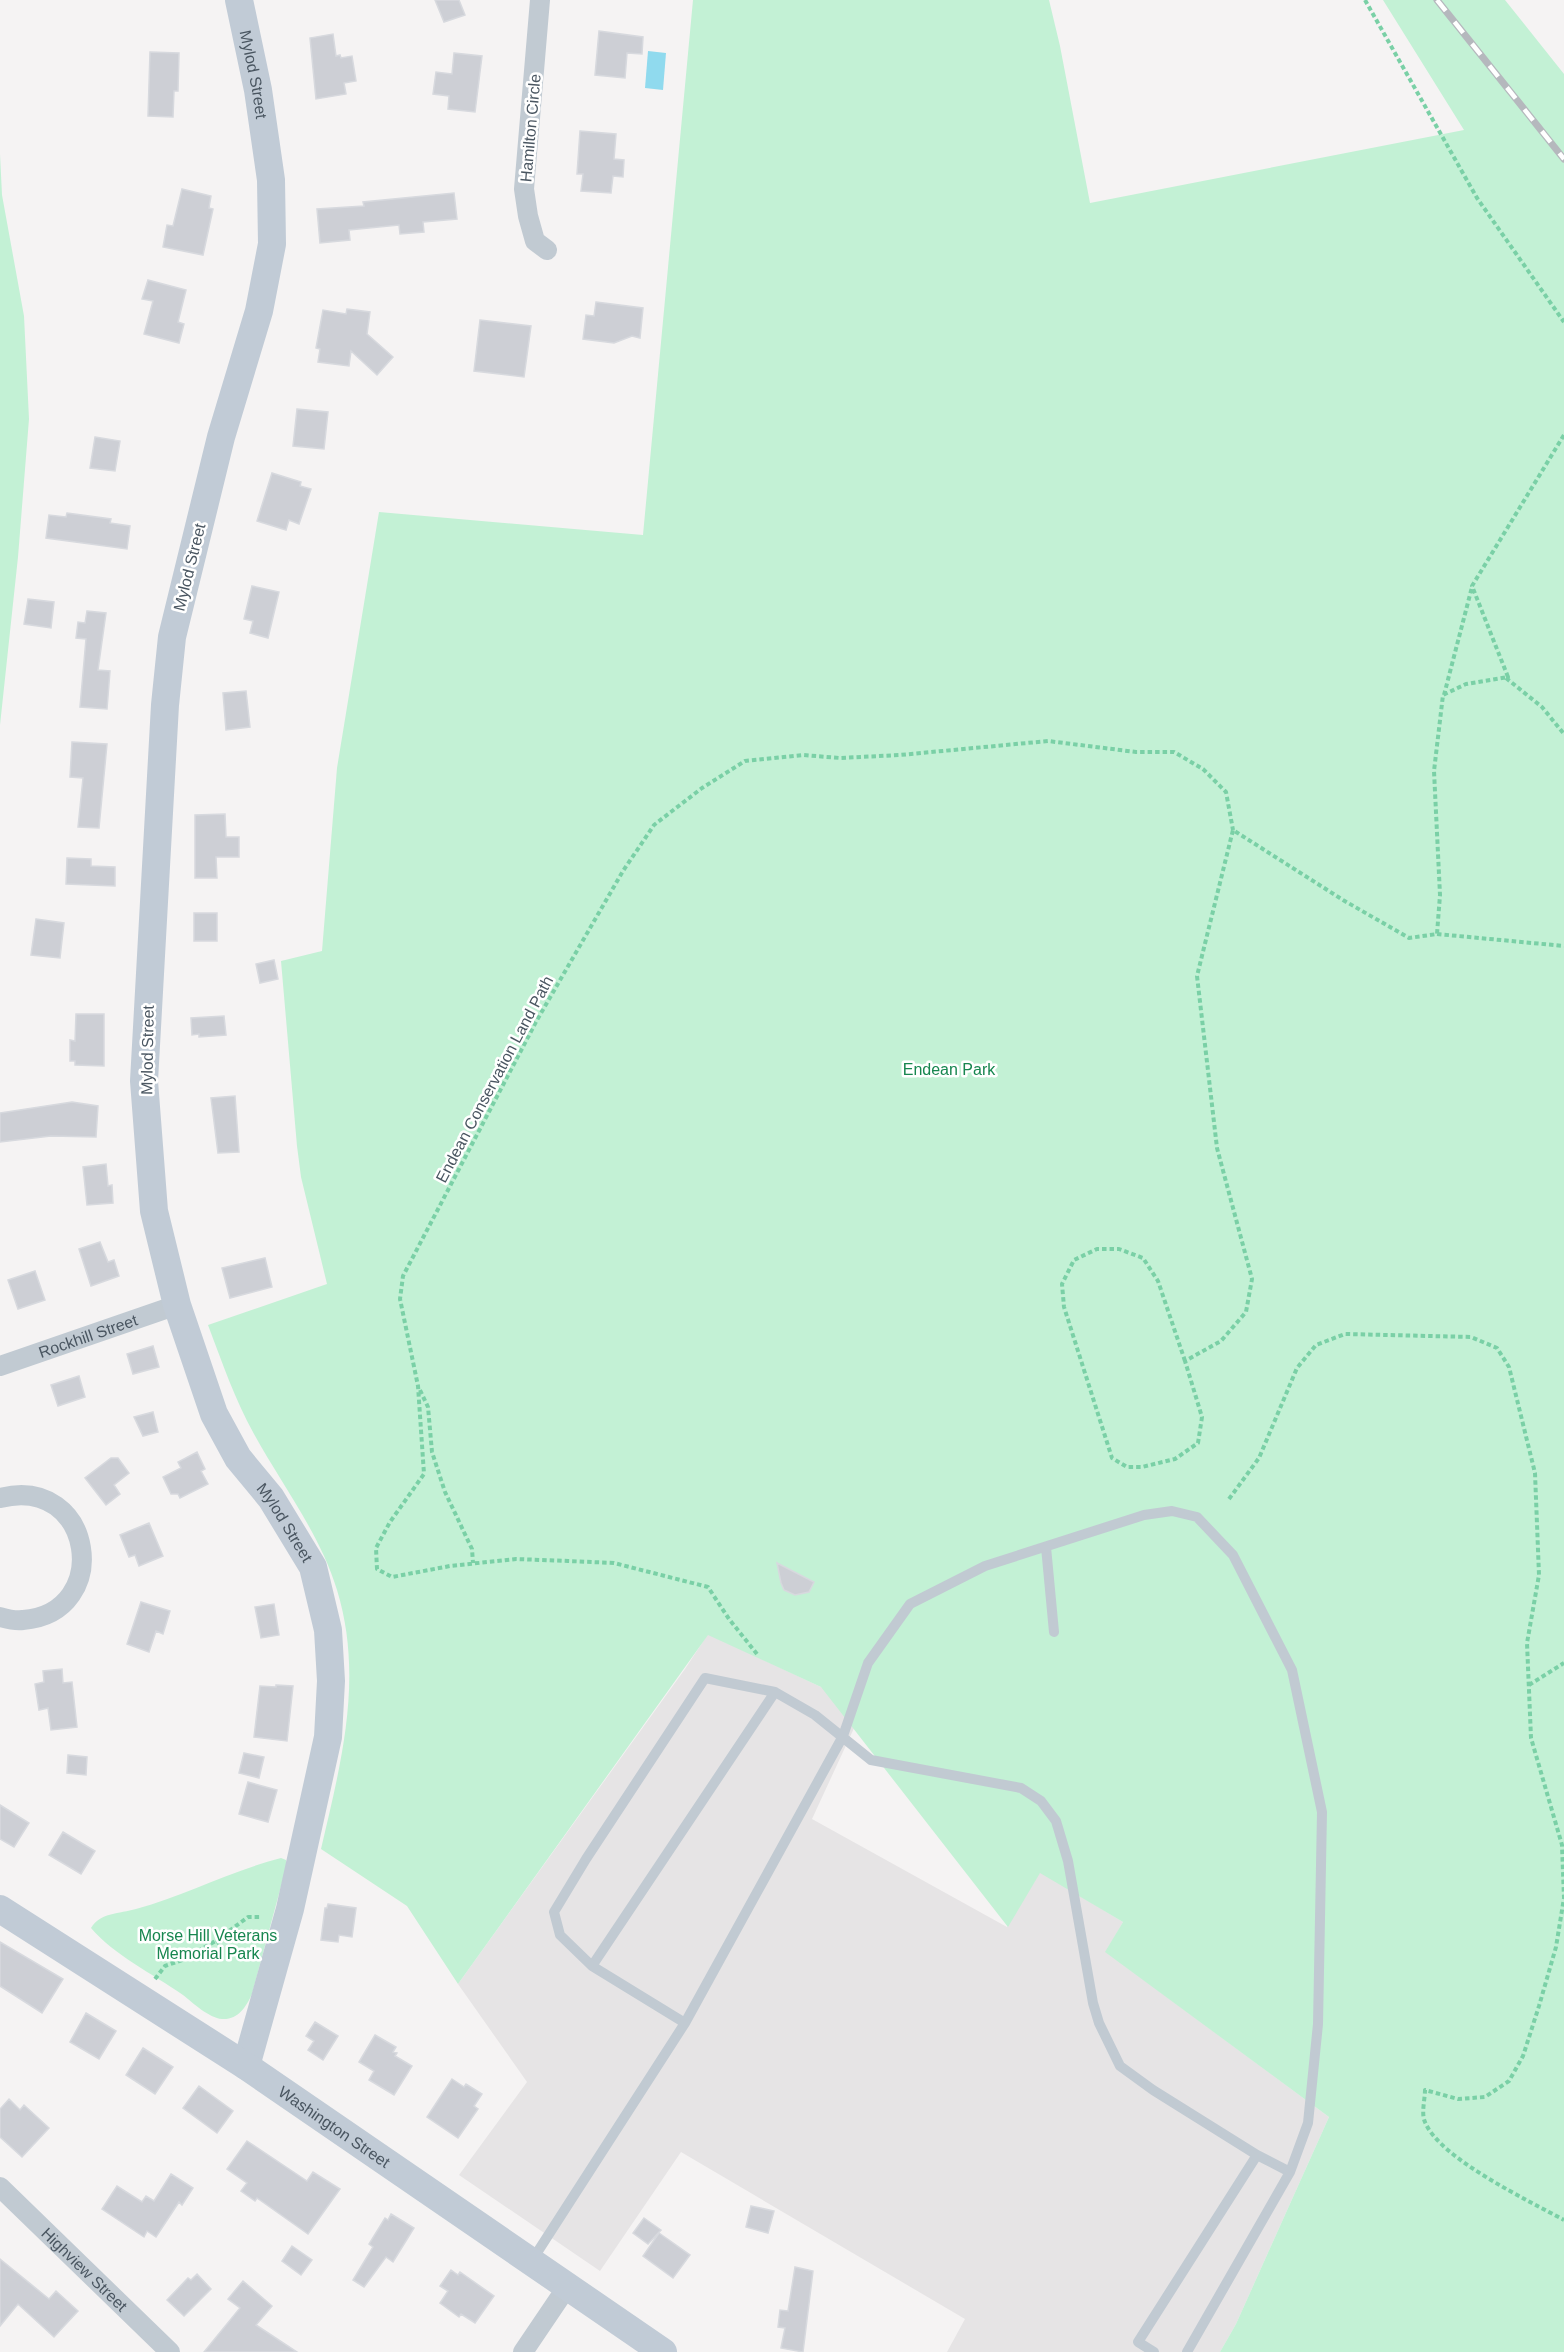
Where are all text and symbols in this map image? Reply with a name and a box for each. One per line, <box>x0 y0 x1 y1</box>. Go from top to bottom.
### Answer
street label: Mylod Street <box>237 29 270 120</box>
street label: Hamilton Circle <box>517 73 544 183</box>
street label: Mylod Street <box>170 521 209 613</box>
street label: Endean Conservation Land Path <box>433 973 556 1185</box>
street label: Mylod Street <box>138 1004 157 1095</box>
park label: Endean Park <box>903 1061 996 1078</box>
street label: Rockhill Street <box>37 1311 140 1361</box>
street label: Mylod Street <box>253 1480 316 1566</box>
park label: Morse Hill Veterans Memorial Park <box>139 1927 277 1962</box>
street label: Washington Street <box>275 2083 393 2171</box>
street label: Highview Street <box>38 2224 131 2315</box>

